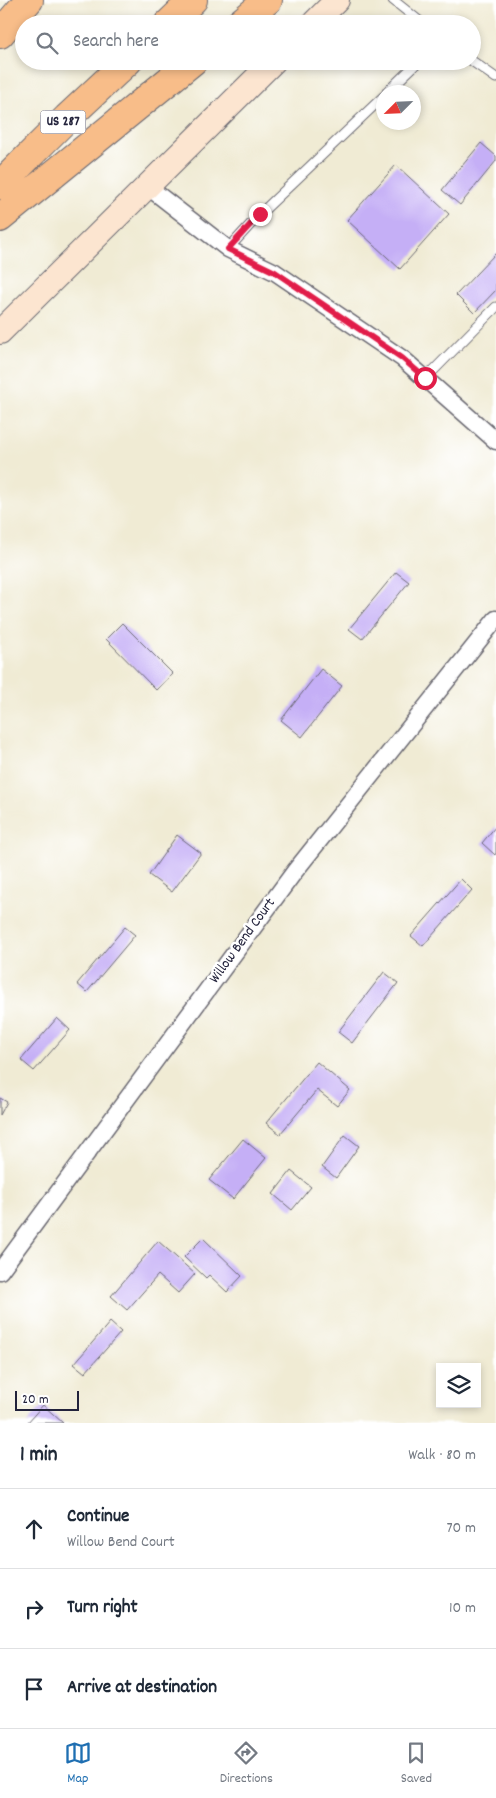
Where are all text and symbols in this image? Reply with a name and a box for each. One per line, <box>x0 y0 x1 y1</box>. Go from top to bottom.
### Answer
search box <box>15 15 481 70</box>
icon: search <box>33 29 61 57</box>
text: Search here <box>73 29 159 56</box>
north arrow <box>376 85 421 130</box>
road number: US 287 <box>40 110 86 134</box>
route end <box>249 203 272 226</box>
route start <box>414 367 437 390</box>
street label: Willow Bend Court <box>204 893 282 988</box>
map controls <box>436 1363 481 1408</box>
button: layers <box>436 1363 481 1408</box>
scale bar <box>15 1388 79 1411</box>
text: 20 m <box>22 1390 49 1410</box>
text: 1 min <box>20 1441 57 1471</box>
text: Walk · 80 m <box>408 1444 476 1467</box>
text: Continue <box>67 1504 129 1531</box>
icon: ahead <box>20 1515 48 1543</box>
text: 70 m <box>446 1517 476 1540</box>
text: Willow Bend Court <box>67 1531 175 1554</box>
icon: right <box>20 1595 48 1623</box>
text: Turn right <box>67 1595 138 1622</box>
text: 10 m <box>449 1597 476 1620</box>
icon: arrive <box>20 1675 48 1703</box>
text: Arrive at destination <box>67 1675 217 1702</box>
tab: Map <box>64 1739 92 1789</box>
tab: Directions <box>220 1739 273 1789</box>
tab: Saved <box>401 1739 432 1789</box>

